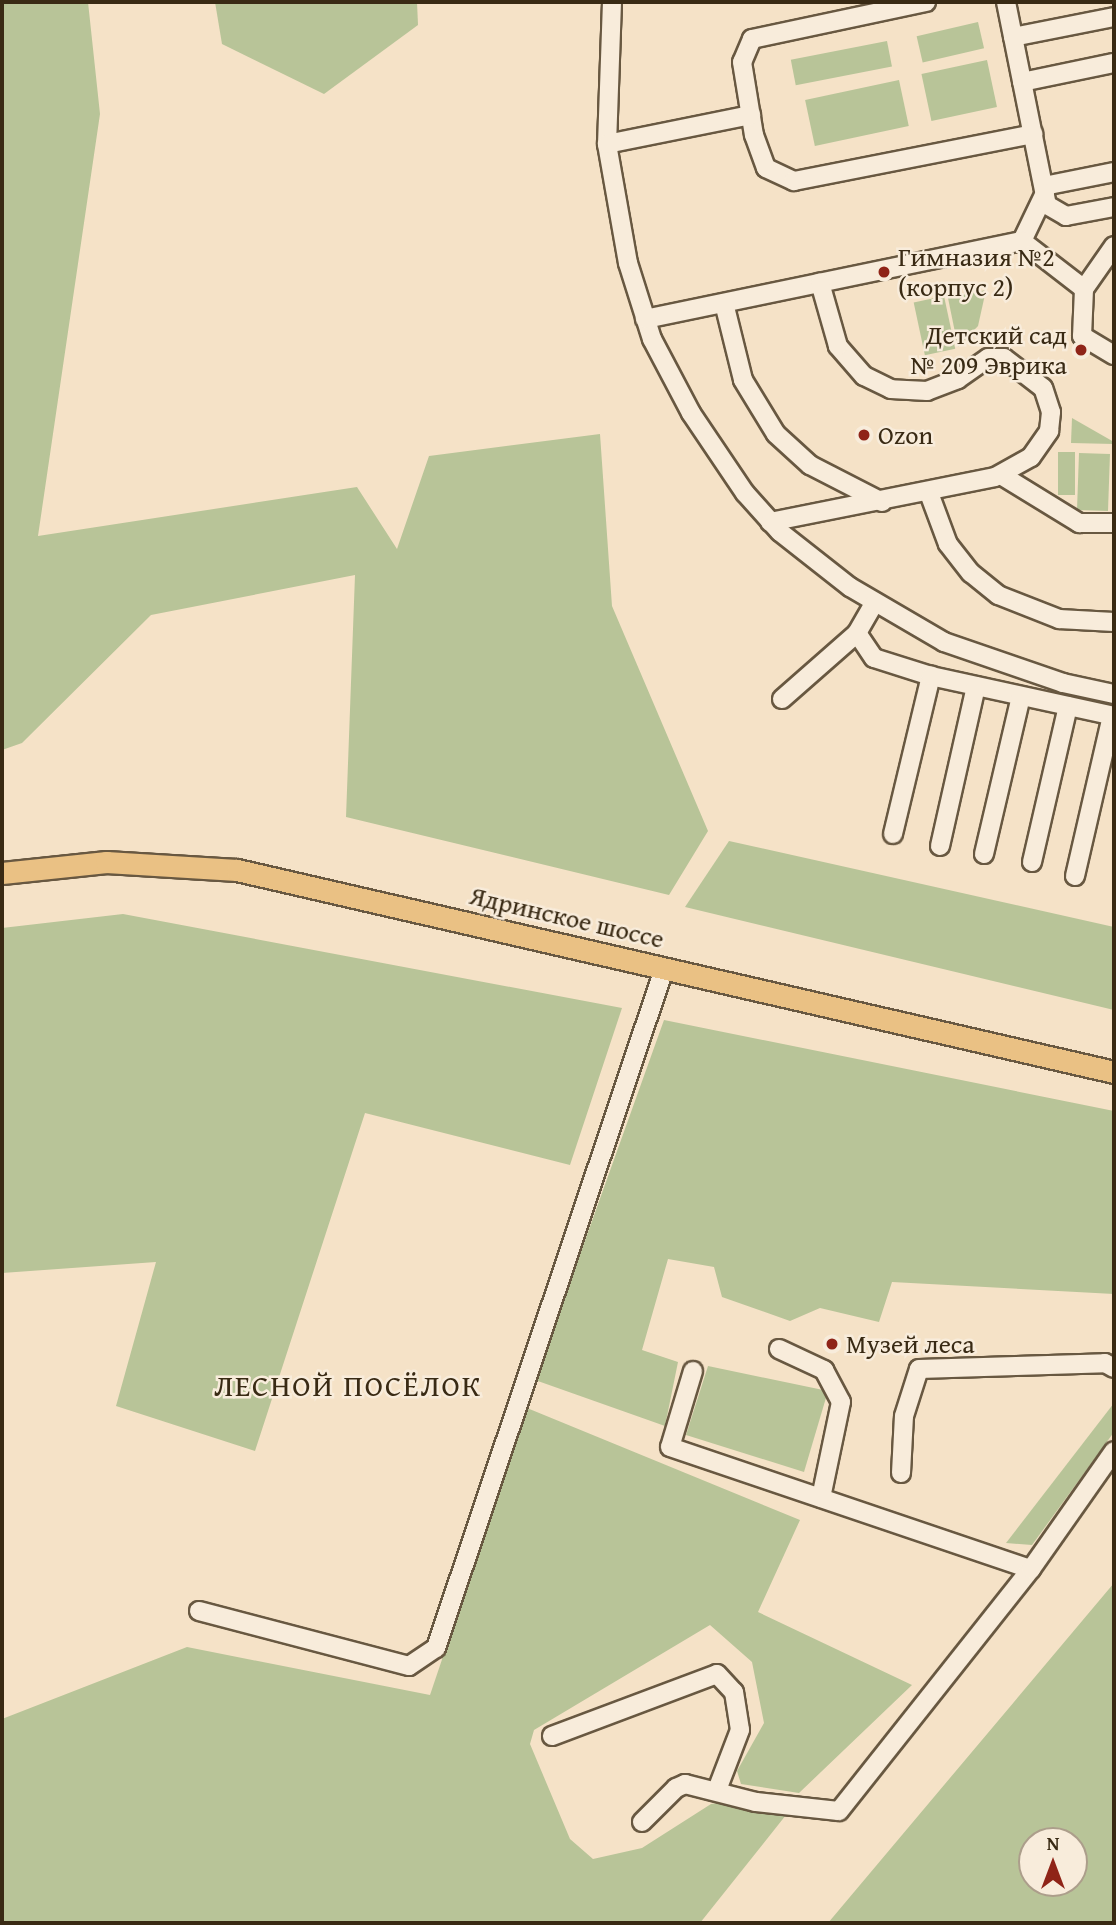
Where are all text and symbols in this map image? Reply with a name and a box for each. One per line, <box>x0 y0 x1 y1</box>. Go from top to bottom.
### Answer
place label: Гимназия №2 (корпус 2) <box>898 241 1055 302</box>
marker: Гимназия №2 (корпус 2) <box>876 264 892 280</box>
place label: Детский сад № 209 Эврика <box>910 319 1067 380</box>
marker: Детский сад № 209 Эврика <box>1073 342 1089 358</box>
place label: Ozon <box>878 419 933 451</box>
marker: Ozon <box>856 427 872 443</box>
street label: Ядринское шоссе <box>467 879 667 955</box>
place label: Музей леса <box>846 1328 975 1360</box>
marker: Музей леса <box>824 1336 840 1352</box>
district label: ЛЕСНОЙ ПОСЁЛОК <box>216 1367 480 1403</box>
north arrow <box>1018 1827 1088 1897</box>
text: N <box>1047 1829 1059 1857</box>

